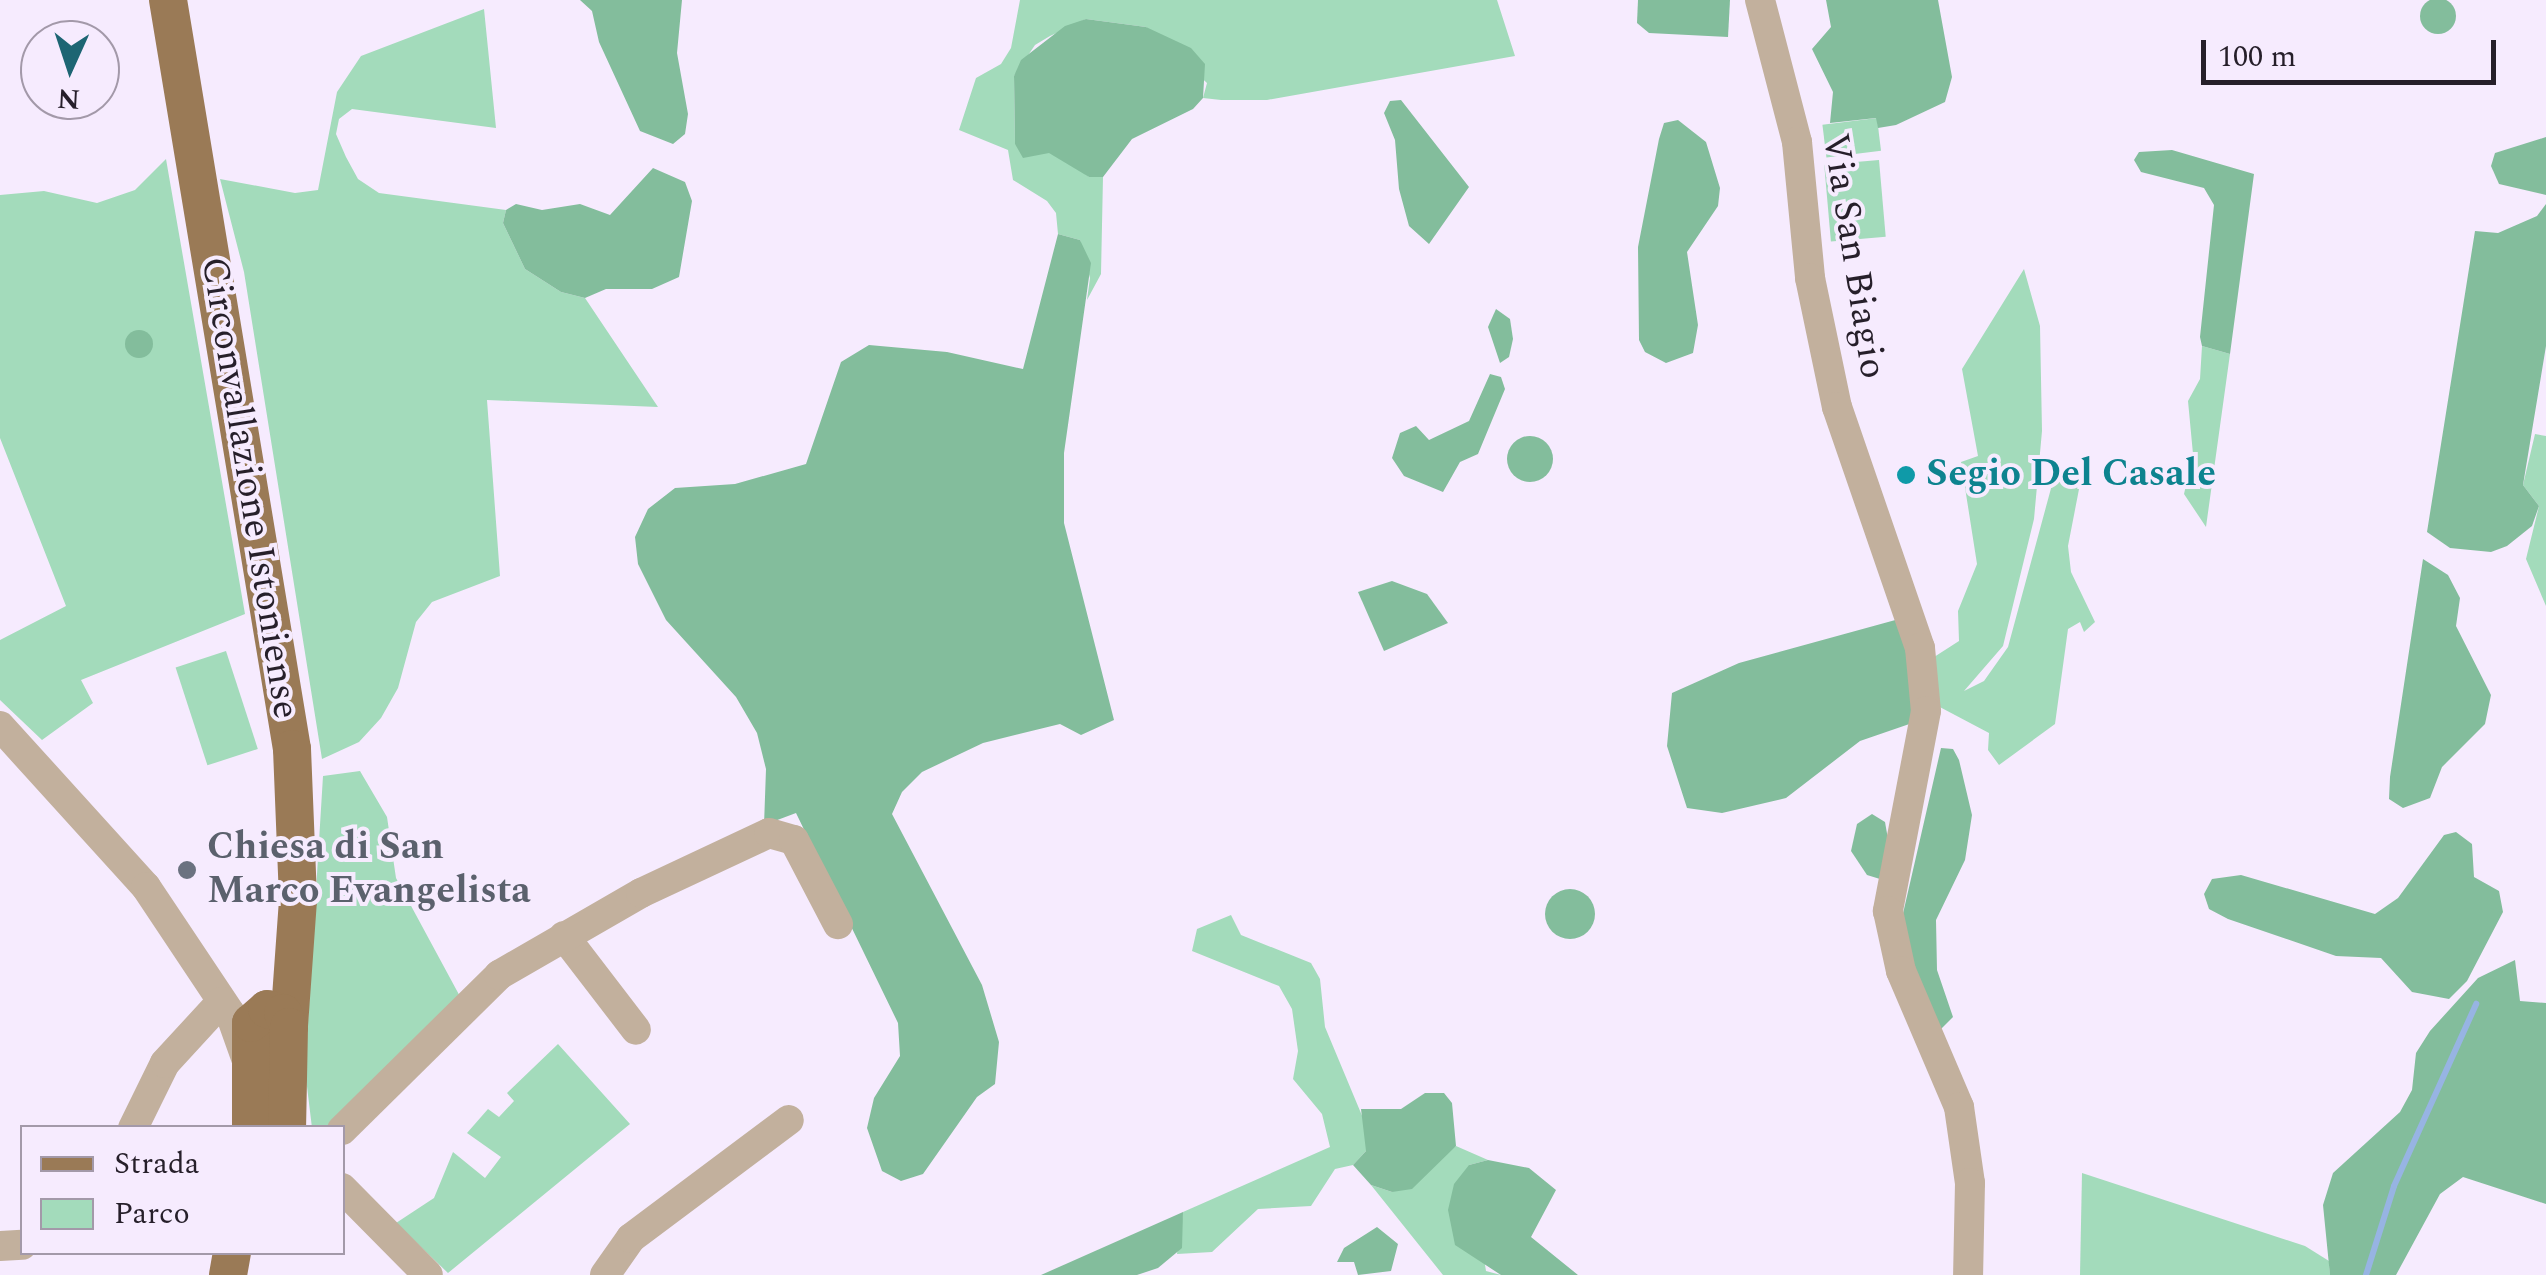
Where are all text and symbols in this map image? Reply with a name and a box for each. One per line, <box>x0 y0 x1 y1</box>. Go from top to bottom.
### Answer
north arrow <box>20 20 120 120</box>
scale bar <box>2206 20 2501 82</box>
text: 100 m <box>2218 34 2296 80</box>
text: N <box>56 76 81 121</box>
street label: Via San Biagio <box>1811 130 1895 382</box>
street label: Circonvallazione Istoniense <box>190 254 308 722</box>
place label: Segio Del Casale <box>1926 452 2216 498</box>
marker: Segio Del Casale <box>1895 464 1917 486</box>
place label: Chiesa di San Marco Evangelista <box>207 825 531 914</box>
marker: Chiesa di San Marco Evangelista <box>176 859 198 881</box>
legend <box>20 1125 345 1255</box>
text: Strada <box>114 1141 199 1187</box>
text: Parco <box>114 1191 190 1237</box>

